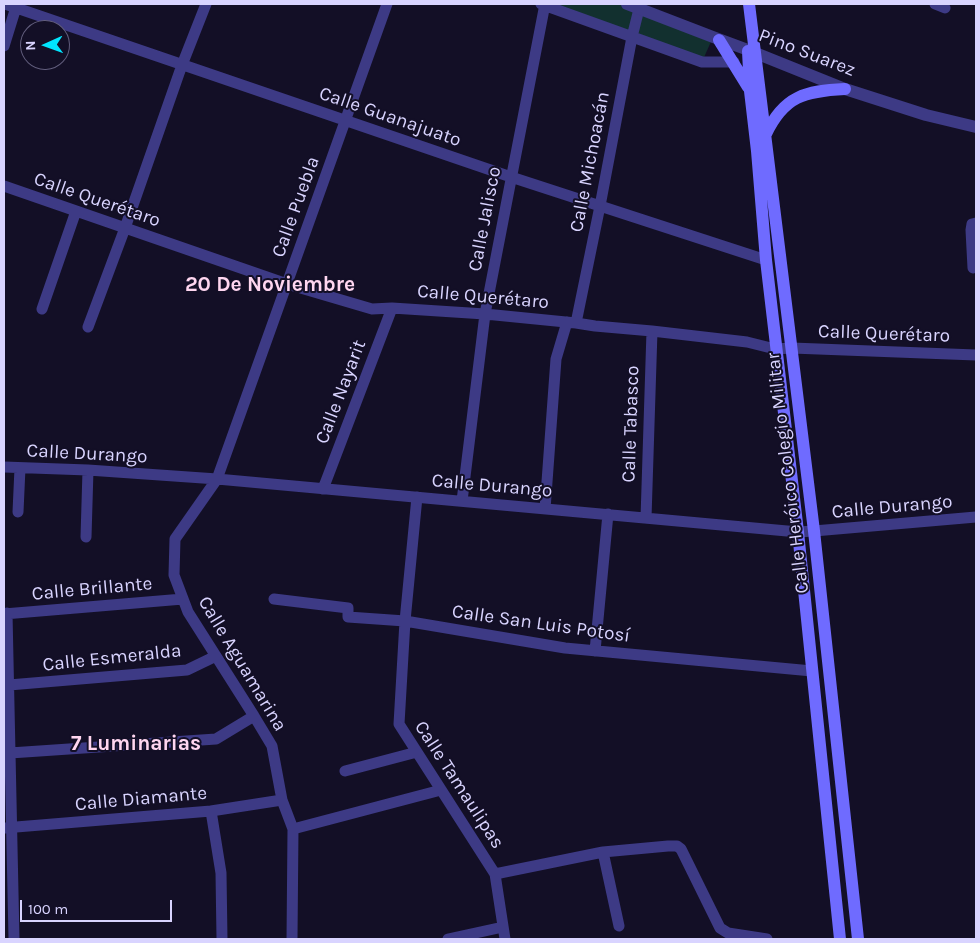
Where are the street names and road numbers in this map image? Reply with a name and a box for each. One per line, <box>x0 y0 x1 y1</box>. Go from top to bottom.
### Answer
street label: Pino Suarez <box>755 24 859 82</box>
street label: Calle Guanajuato <box>316 82 464 152</box>
street label: Calle Michoacán <box>565 90 615 234</box>
street label: Calle Puebla <box>267 153 325 261</box>
street label: Calle Jalisco <box>464 165 506 273</box>
street label: Calle Querétaro <box>31 168 163 232</box>
street label: Calle Querétaro <box>416 280 550 314</box>
street label: Calle Querétaro <box>818 320 950 348</box>
street label: Calle Nayarit <box>311 337 371 447</box>
street label: Calle Heróico Colegio Militar <box>762 351 814 595</box>
street label: Calle Tabasco <box>618 365 644 483</box>
street label: Calle Durango <box>26 439 148 469</box>
street label: Calle Durango <box>431 469 553 503</box>
street label: Calle Durango <box>831 490 953 524</box>
street label: Calle Brillante <box>31 572 153 606</box>
street label: Calle Aguamarina <box>193 592 291 736</box>
street label: Calle San Luis Potosí <box>451 600 631 648</box>
street label: Calle Esmeralda <box>41 639 183 677</box>
street label: Calle Tamaulipas <box>409 717 509 853</box>
street label: Calle Diamante <box>74 782 208 816</box>

